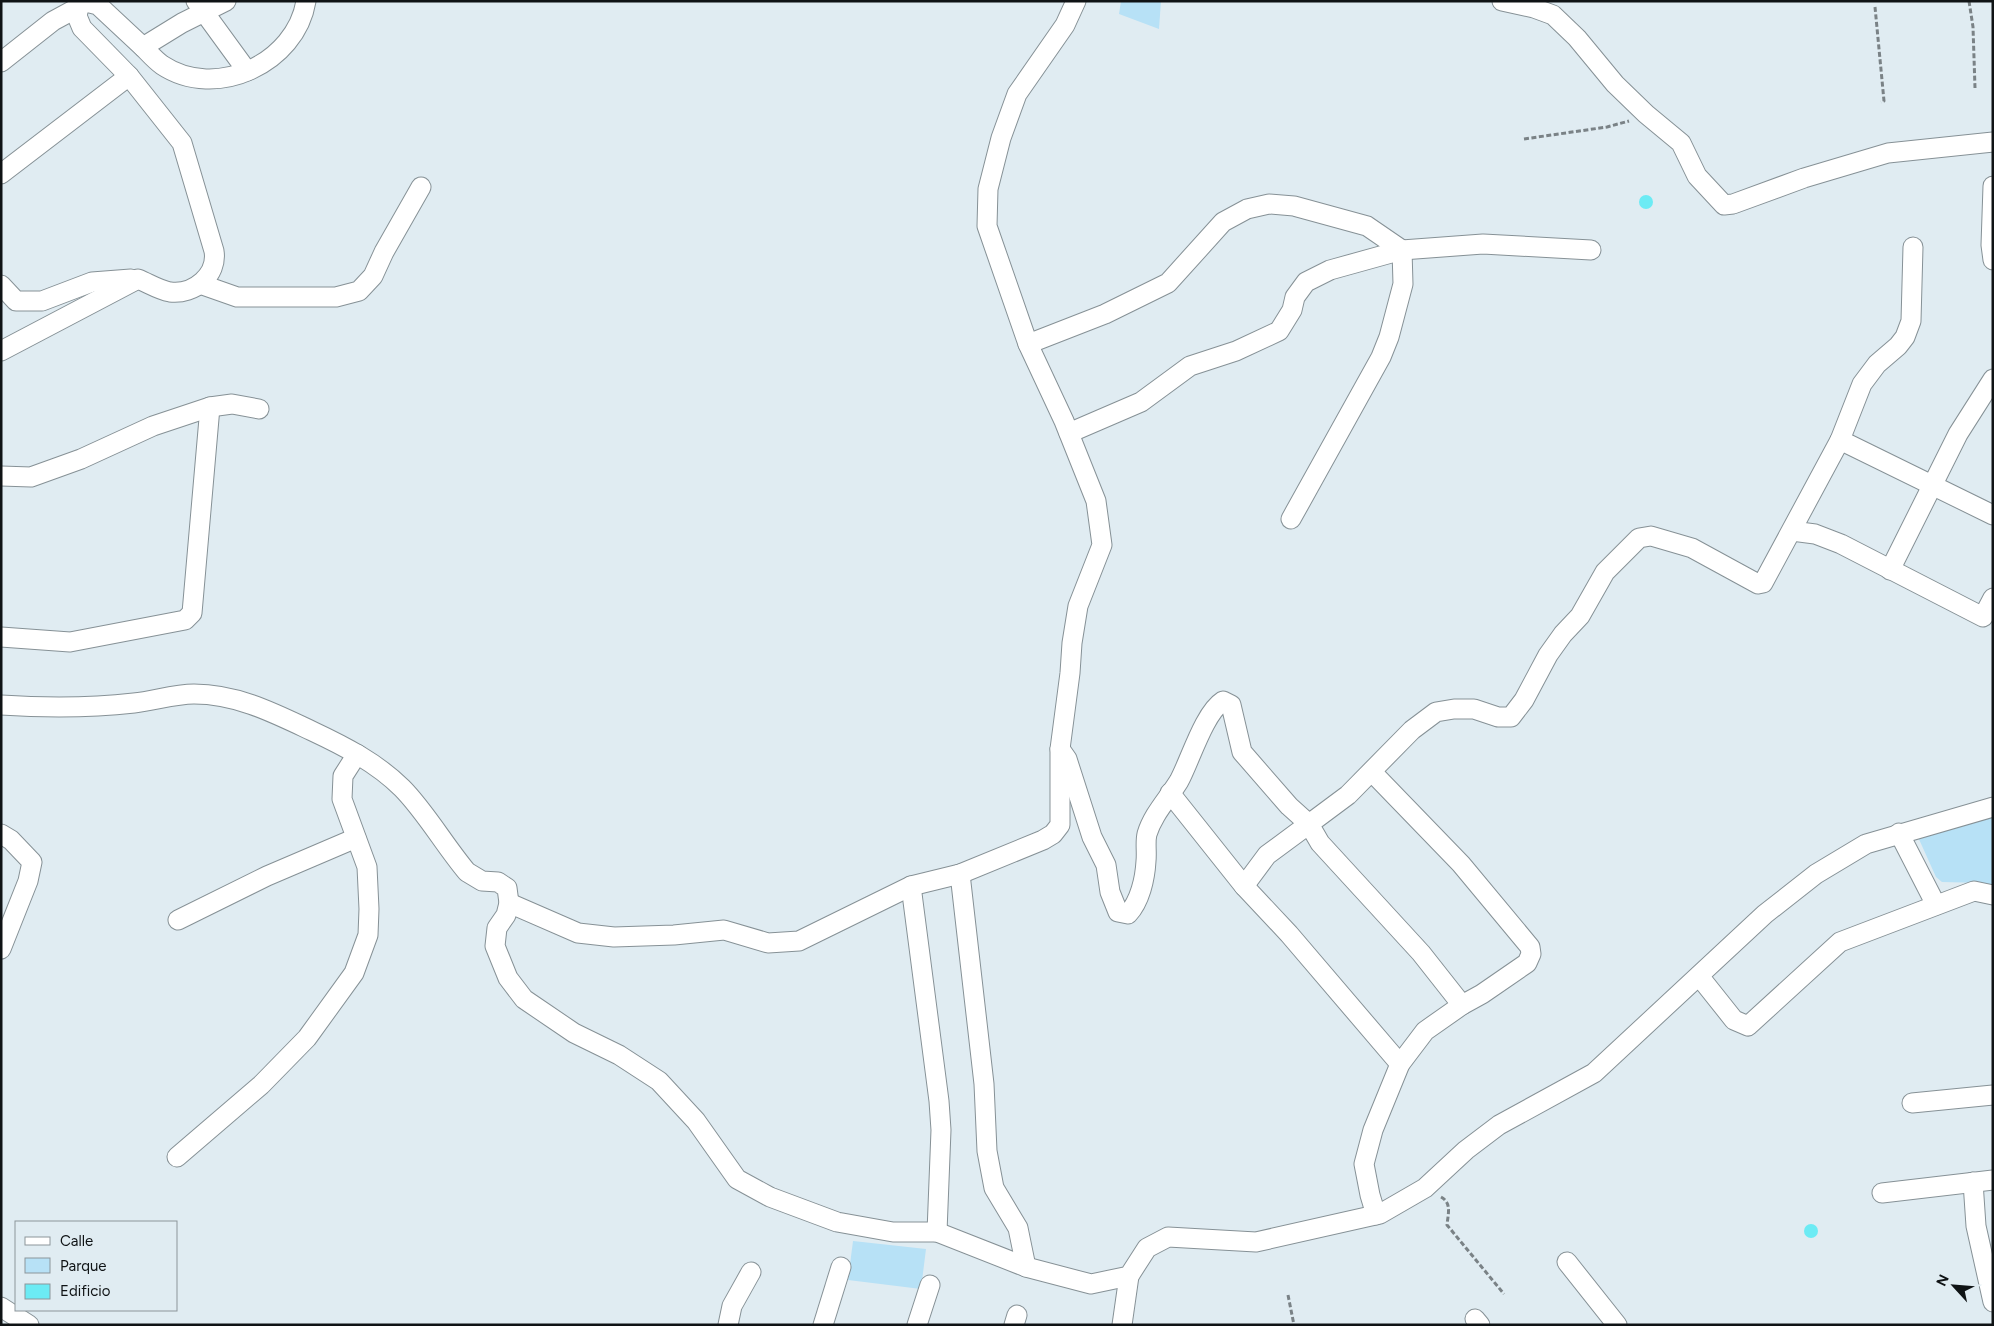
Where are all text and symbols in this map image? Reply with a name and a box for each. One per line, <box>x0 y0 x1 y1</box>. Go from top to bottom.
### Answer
legend <box>15 1221 178 1311</box>
text: Calle <box>60 1232 93 1250</box>
text: Parque <box>60 1257 107 1275</box>
north arrow <box>1929 1261 1979 1311</box>
text: N <box>1933 1272 1953 1289</box>
text: Edificio <box>60 1282 111 1300</box>

